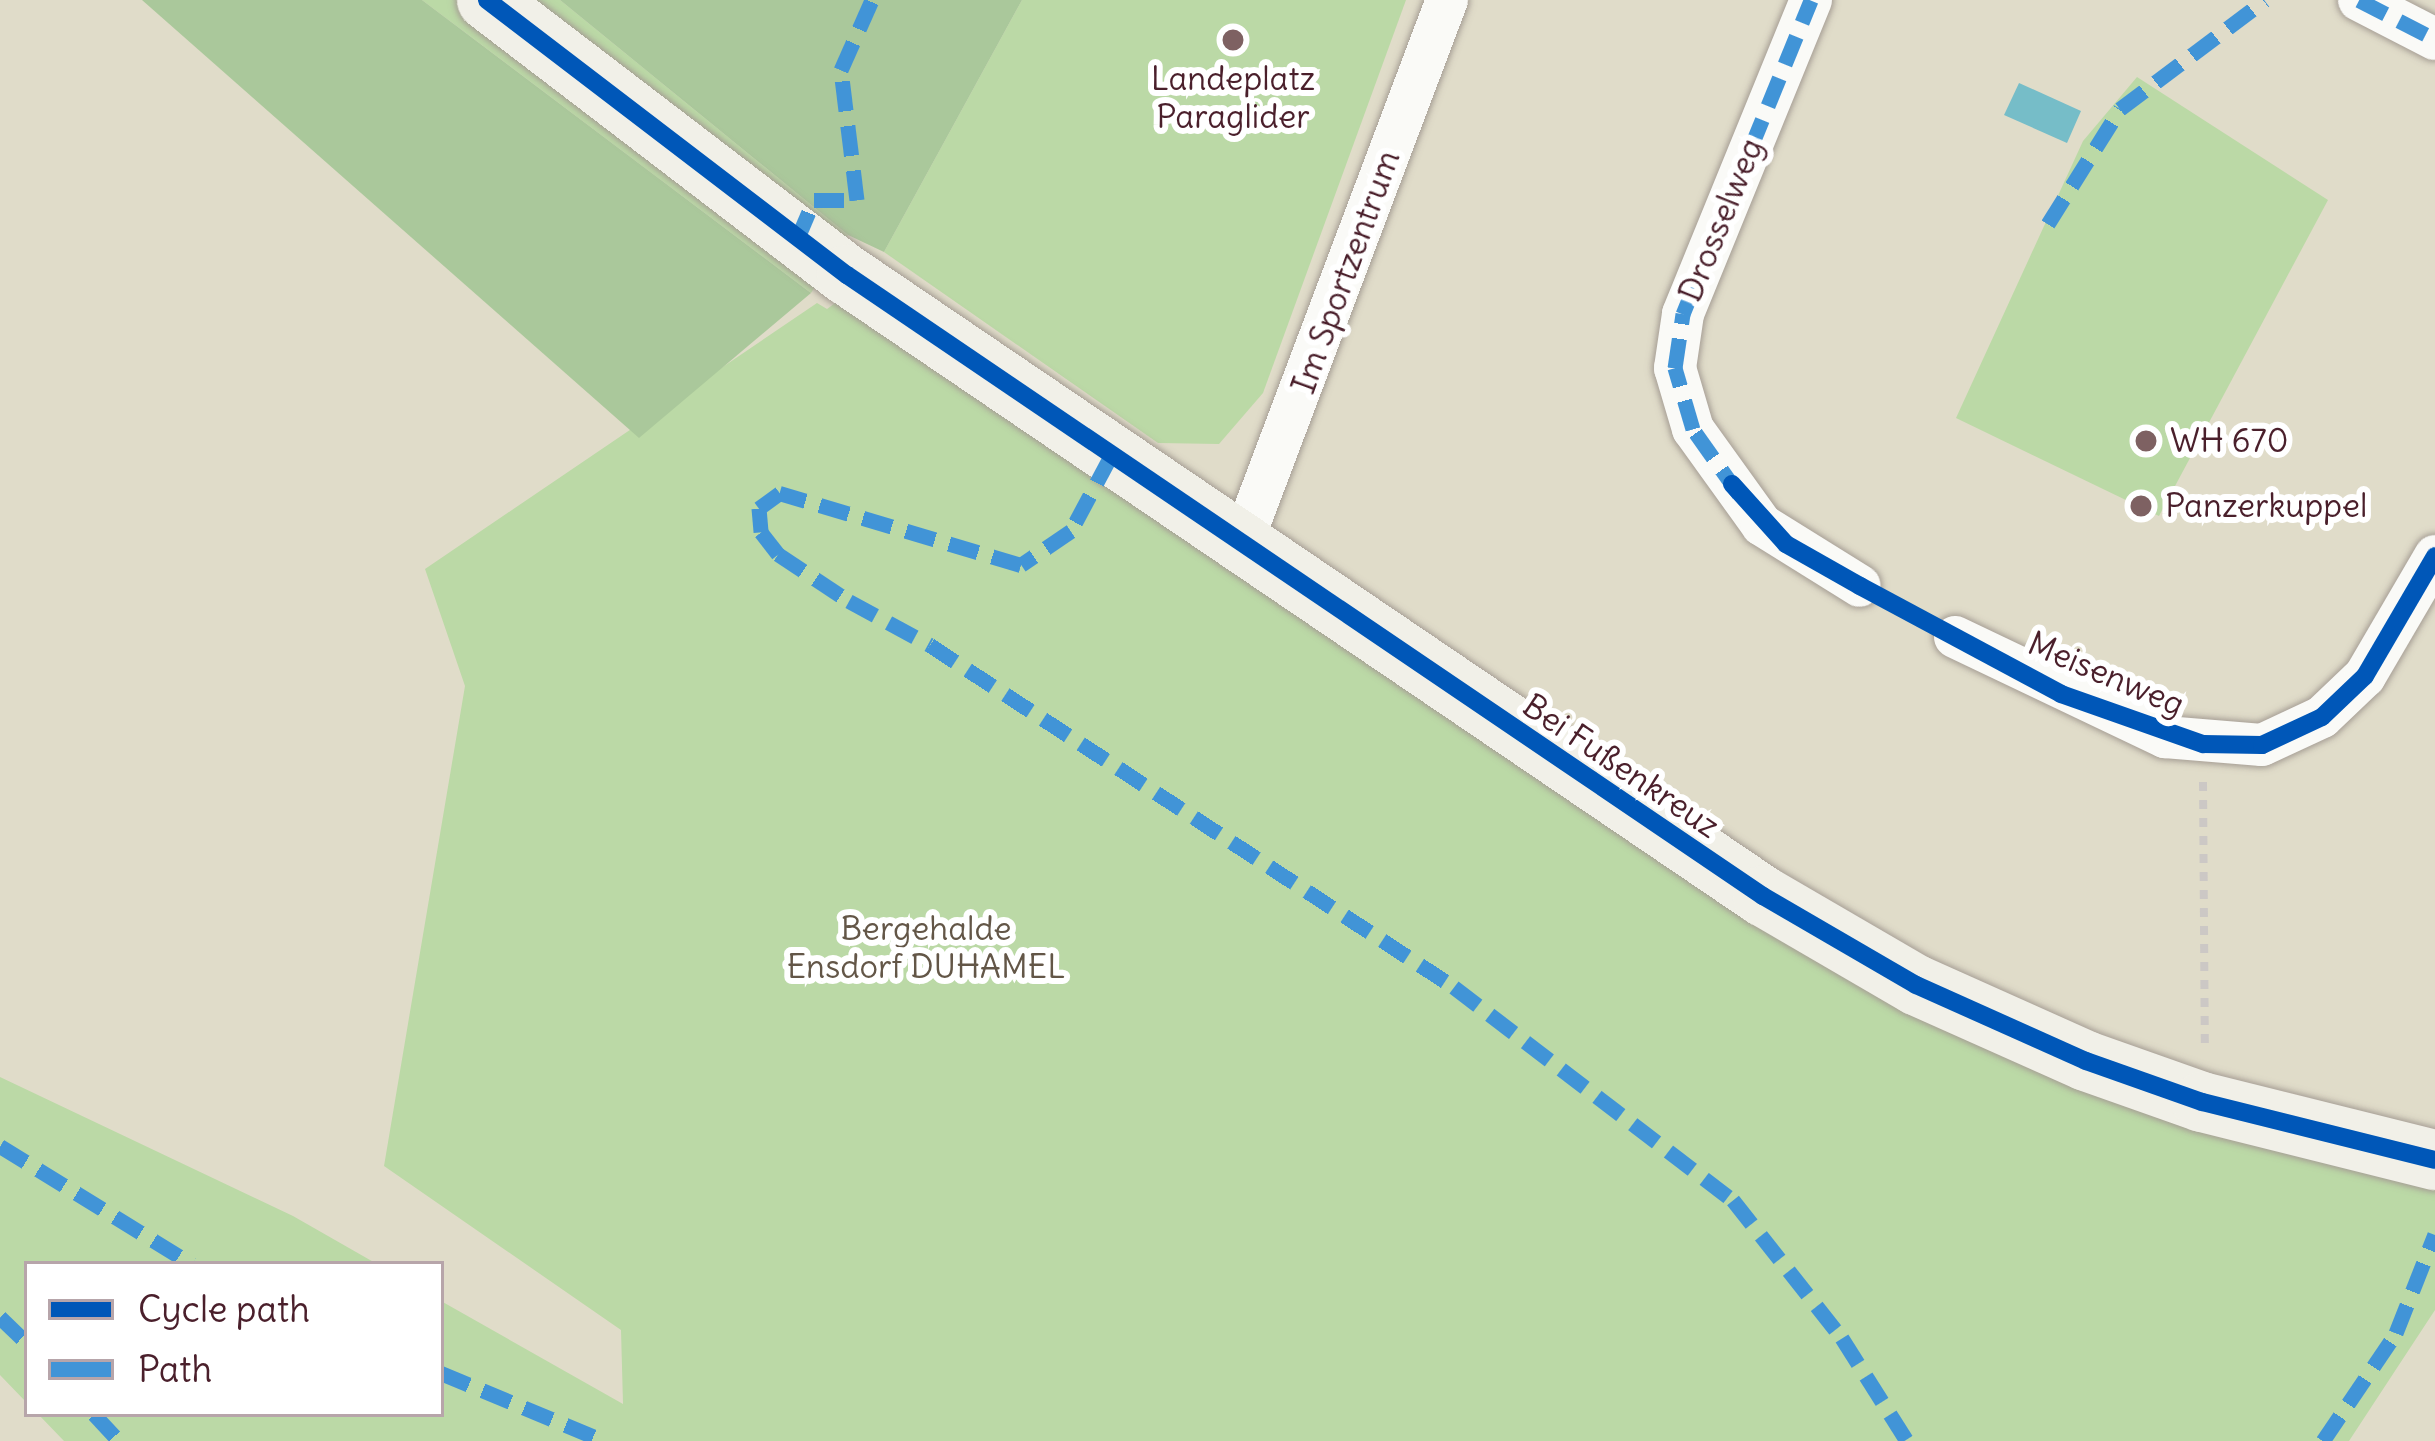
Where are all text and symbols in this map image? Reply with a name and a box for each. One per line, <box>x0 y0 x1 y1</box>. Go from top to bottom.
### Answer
marker: Landeplatz Paraglider <box>1220 27 1246 53</box>
place label: Landeplatz Paraglider <box>1151 59 1315 137</box>
street label: Drosselweg <box>1670 133 1772 307</box>
street label: Im Sportzentrum <box>1284 145 1408 399</box>
place label: WH 670 <box>2170 421 2288 461</box>
marker: WH 670 <box>2133 428 2159 454</box>
place label: Panzerkuppel <box>2165 486 2367 526</box>
marker: Panzerkuppel <box>2128 493 2154 519</box>
street label: Meisenweg <box>2022 623 2190 725</box>
street label: Bei Fußenkreuz <box>1515 686 1727 846</box>
park label: Bergehalde Ensdorf DUHAMEL <box>787 909 1065 987</box>
legend <box>24 1261 444 1417</box>
text: Cycle path <box>138 1287 310 1332</box>
text: Path <box>138 1347 212 1392</box>

